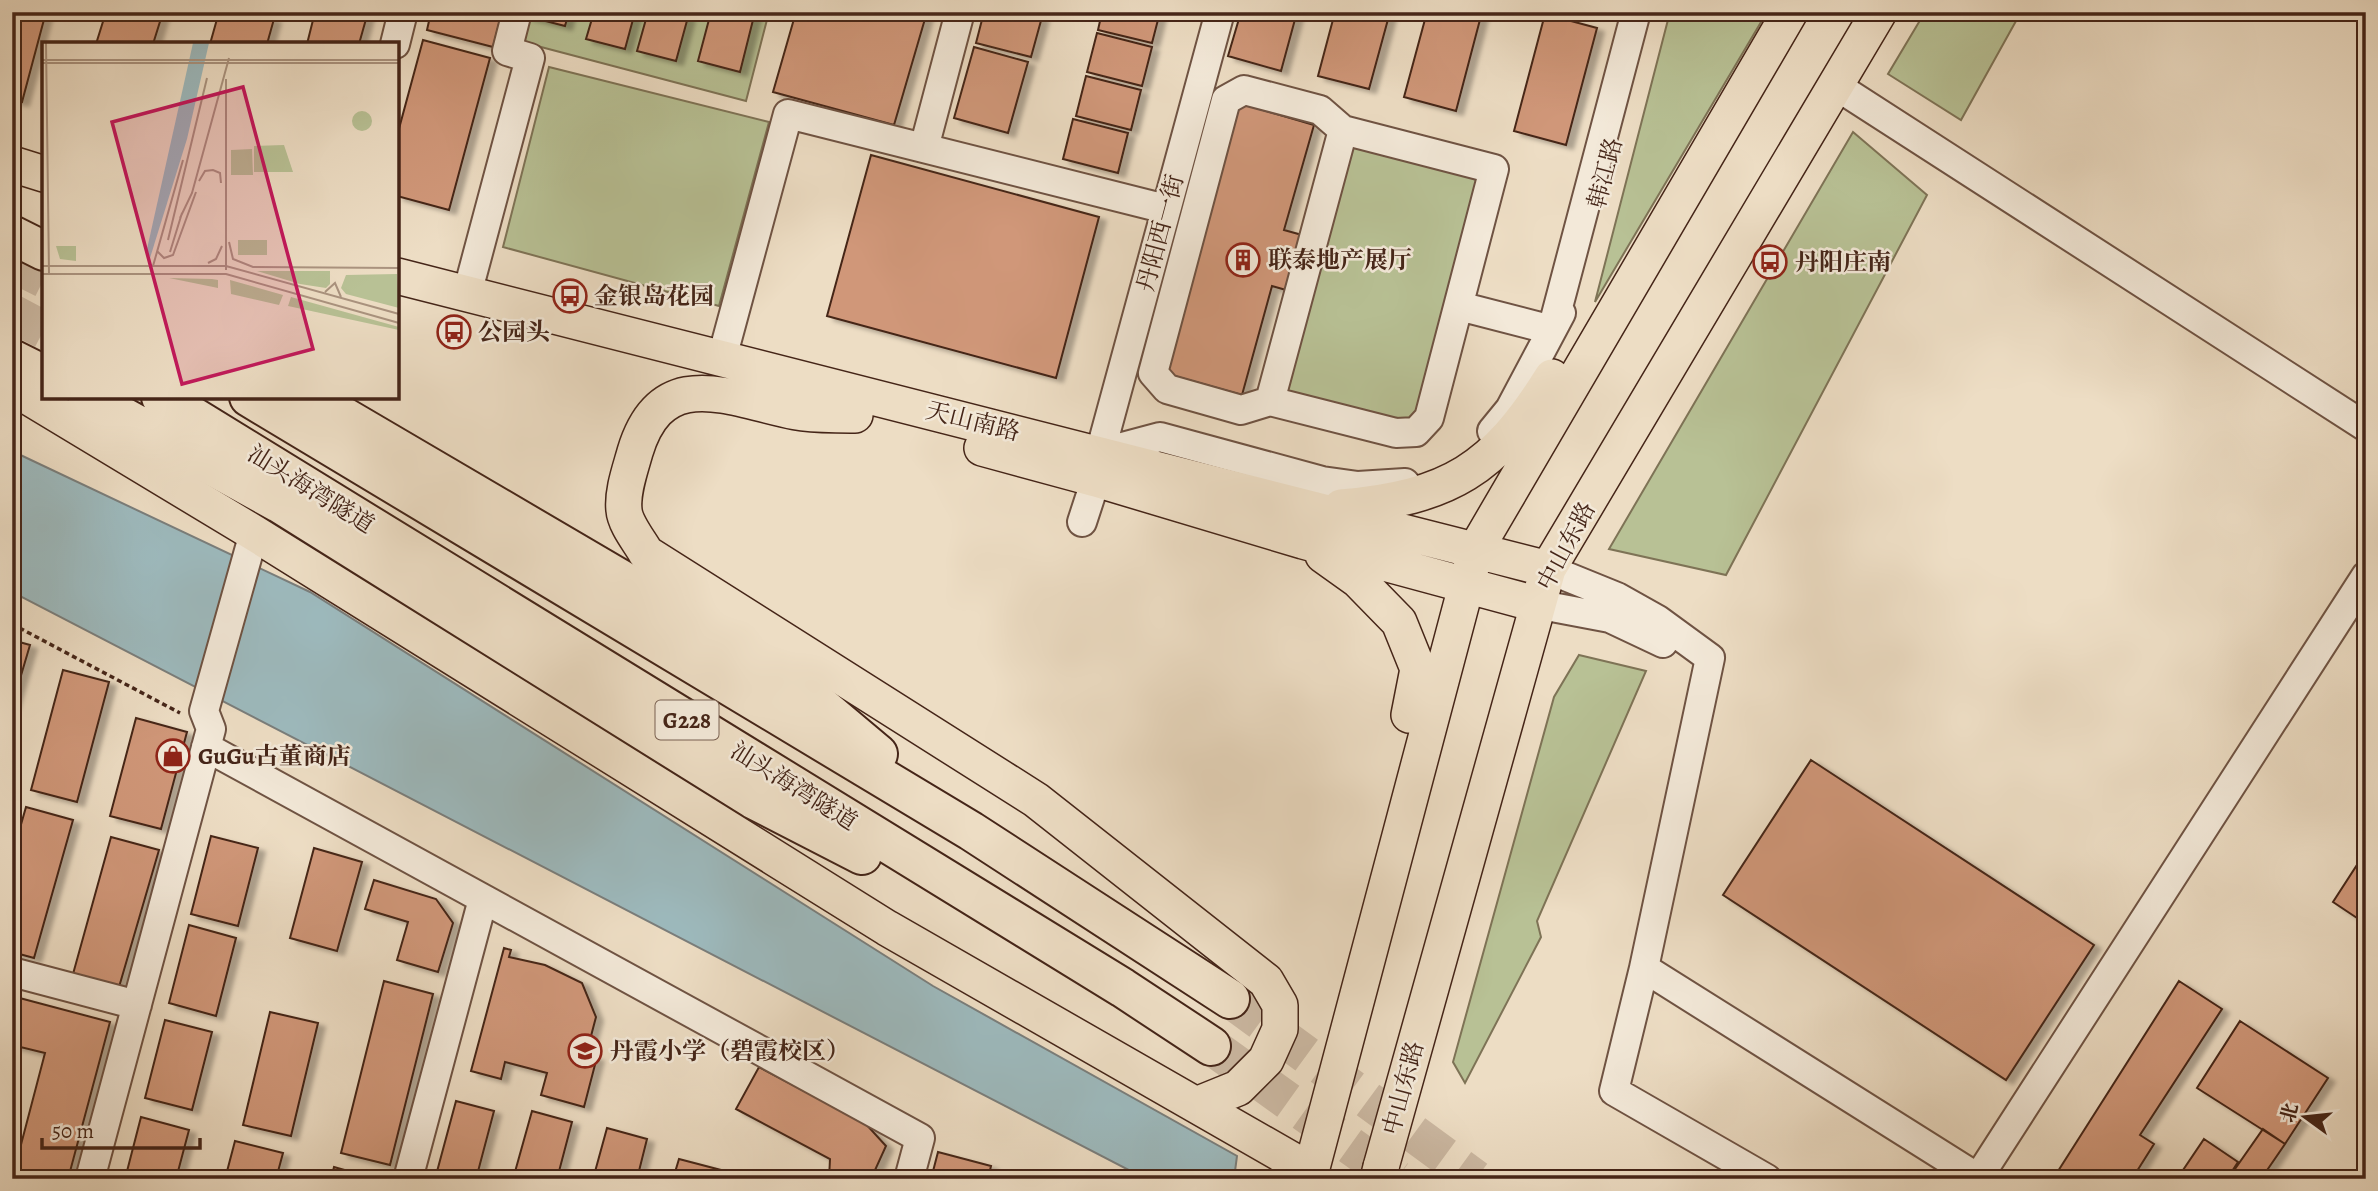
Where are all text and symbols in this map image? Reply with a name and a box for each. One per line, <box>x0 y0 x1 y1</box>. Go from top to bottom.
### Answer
inset map <box>42 42 399 399</box>
street label: 韩江路 <box>1580 134 1630 212</box>
street label: 丹阳西一街 <box>1129 171 1191 295</box>
building icon: 联泰地产展厅 <box>1224 241 1262 279</box>
bus stop icon: 丹阳庄南 <box>1751 243 1789 281</box>
place label: 联泰地产展厅 <box>1268 244 1412 276</box>
place label: 丹阳庄南 <box>1795 246 1891 278</box>
bus stop icon: 金银岛花园 <box>551 277 589 315</box>
place label: 金银岛花园 <box>594 280 714 312</box>
bus stop icon: 公园头 <box>435 313 473 351</box>
place label: 公园头 <box>478 316 550 348</box>
street label: 天山南路 <box>923 394 1023 448</box>
street label: 汕头海湾隧道 <box>241 437 381 541</box>
street label: 中山东路 <box>1529 496 1603 596</box>
road number: G228 <box>656 700 718 740</box>
street label: 汕头海湾隧道 <box>724 734 864 838</box>
shop icon: GuGu古董商店 <box>154 737 192 775</box>
place label: GuGu古董商店 <box>198 740 351 772</box>
school or university icon: 丹霞小学（碧霞校区） <box>566 1032 604 1070</box>
place label: 丹霞小学（碧霞校区） <box>610 1035 850 1067</box>
street label: 中山东路 <box>1375 1037 1431 1139</box>
north arrow <box>2270 1082 2340 1152</box>
text: 北 <box>2275 1100 2305 1125</box>
scale bar <box>42 1107 200 1151</box>
text: 50 m <box>52 1117 94 1145</box>

